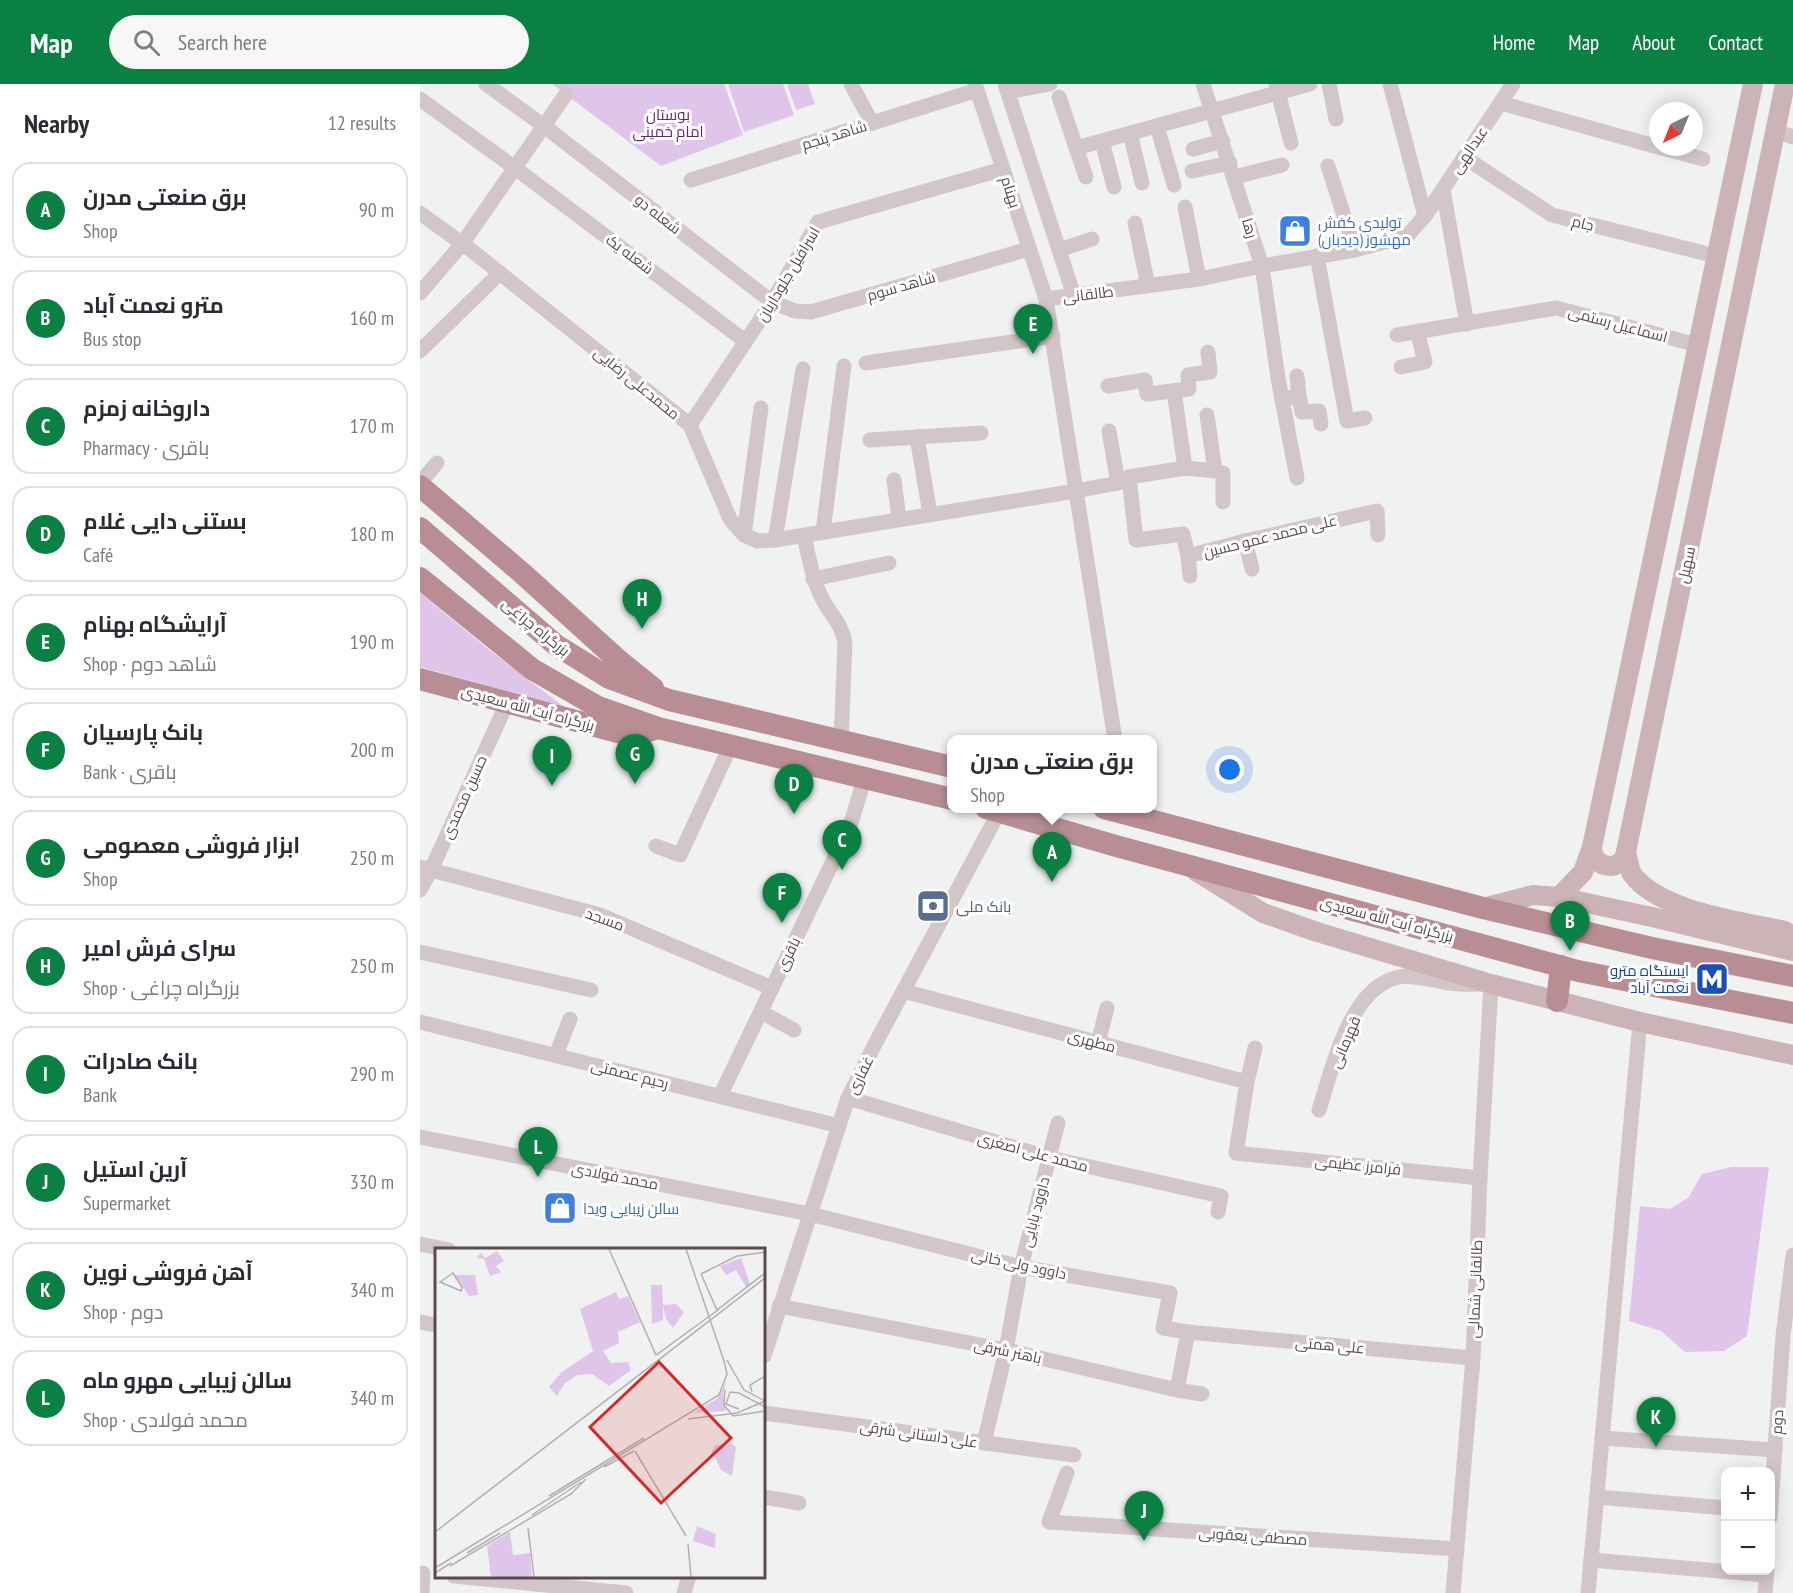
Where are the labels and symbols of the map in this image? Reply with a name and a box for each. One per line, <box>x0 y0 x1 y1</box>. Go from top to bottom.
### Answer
north arrow <box>1649 102 1703 156</box>
park label: بوستان امام خمینی <box>632 105 704 142</box>
street label: شاهد پنجم <box>799 116 869 155</box>
street label: عبدالهی <box>1446 123 1492 178</box>
street label: بهنام <box>996 174 1025 211</box>
street label: شعله دو <box>631 190 685 238</box>
street label: جام <box>1570 211 1596 236</box>
shop icon: تولیدی کفش مهشوز (دیدبان) <box>1277 213 1313 249</box>
place label: تولیدی کفش مهشوز (دیدبان) <box>1318 213 1411 250</box>
street label: رها <box>1238 216 1262 240</box>
street label: اسرافیل جلوداریان <box>752 223 825 325</box>
street label: شعله یک <box>602 230 658 278</box>
street label: شاهد سوم <box>865 267 938 306</box>
street label: طالقانی <box>1062 281 1115 308</box>
street label: اسماعیل رستمی <box>1566 302 1670 347</box>
pin: E <box>1014 304 1052 354</box>
street label: محمدعلی رضایی <box>590 343 684 424</box>
street label: علی محمد عمو حسین <box>1201 510 1339 563</box>
street label: سهیل <box>1673 545 1700 585</box>
pin: H <box>622 580 662 629</box>
street label: بزرگراه چراغی <box>498 594 574 661</box>
street label: بزرگراه آیت الله سعیدی <box>459 681 597 736</box>
pin: G <box>616 734 654 784</box>
pin: I <box>532 736 572 786</box>
street label: حسین محمدی <box>437 752 492 842</box>
your location <box>1215 755 1244 784</box>
pin: D <box>774 764 814 814</box>
pin: C <box>822 820 862 870</box>
pin: A <box>1032 832 1072 882</box>
pin: F <box>762 874 802 923</box>
bank icon: بانک ملی <box>915 888 951 924</box>
street label: بزرگراه آیت الله سعیدی <box>1318 892 1456 947</box>
place label: بانک ملی <box>956 897 1011 917</box>
pin: B <box>1550 902 1590 951</box>
street label: مسجد <box>583 903 627 935</box>
street label: باقری <box>772 934 805 975</box>
place label: ایستگاه مترو نعمت آباد <box>1610 961 1689 997</box>
metro station icon: ایستگاه مترو نعمت آباد <box>1694 961 1730 997</box>
street label: قهرمانی <box>1326 1013 1365 1071</box>
street label: مطهری <box>1066 1026 1118 1057</box>
street label: غفاری <box>843 1053 878 1098</box>
street label: رحیم عصمتی <box>589 1055 671 1094</box>
pin: L <box>518 1128 558 1177</box>
street label: محمد علی اصغری <box>975 1128 1090 1177</box>
street label: فرامرز عظیمی <box>1314 1151 1402 1180</box>
street label: محمد فولادی <box>570 1158 660 1195</box>
street label: داوود بابایی <box>1016 1175 1054 1250</box>
shop icon: سالن زیبایی ویدا <box>542 1190 578 1226</box>
place label: سالن زیبایی ویدا <box>583 1199 679 1219</box>
street label: طالقانی شمالی <box>1464 1239 1487 1339</box>
street label: داوود ولی خانی <box>969 1245 1068 1284</box>
inset map <box>435 1248 765 1578</box>
street label: علی همتی <box>1294 1332 1366 1358</box>
street label: باهنر شرقی <box>972 1335 1043 1368</box>
pin: K <box>1636 1398 1676 1447</box>
street label: دوم <box>1767 1409 1788 1435</box>
street label: علی داستانی شرقی <box>859 1416 979 1453</box>
pin: J <box>1124 1492 1164 1541</box>
street label: مصطفی یعقوبی <box>1198 1523 1308 1550</box>

